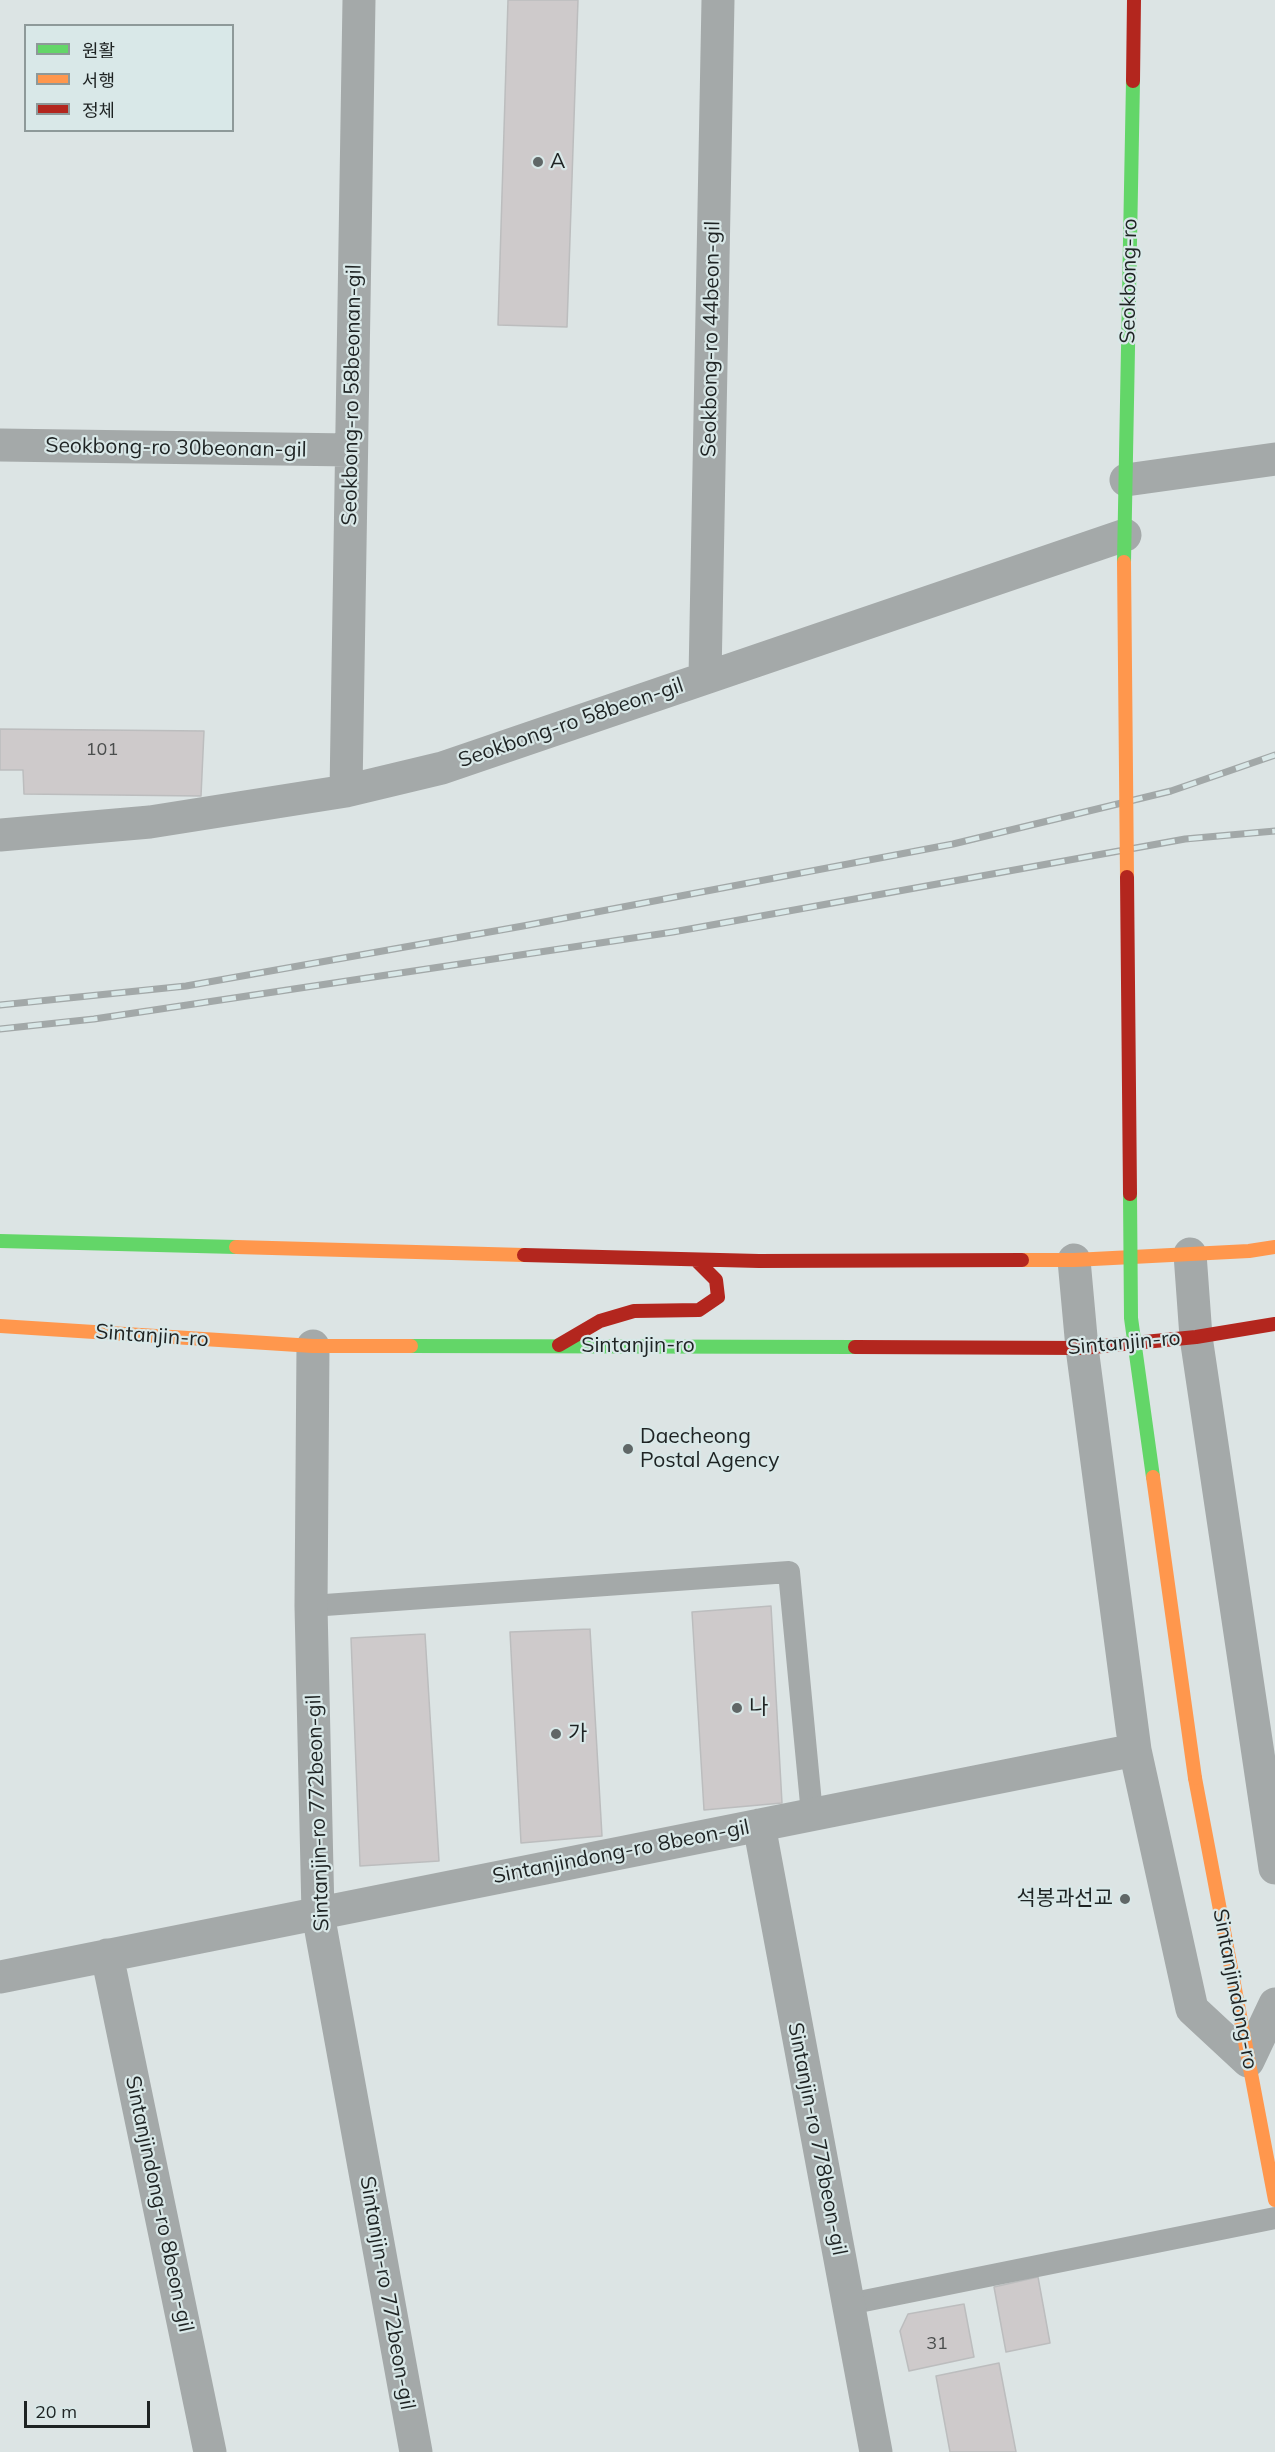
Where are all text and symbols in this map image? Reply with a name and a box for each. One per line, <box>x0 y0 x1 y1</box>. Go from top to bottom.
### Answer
legend <box>24 24 234 132</box>
text: 원활 <box>82 39 115 62</box>
text: 서행 <box>82 69 115 92</box>
text: 정체 <box>82 99 115 122</box>
place label: A <box>550 149 565 175</box>
marker: A <box>531 155 545 169</box>
street label: Seokbong-ro <box>1115 218 1143 344</box>
street label: Seokbong-ro 44beon-gil <box>696 221 726 457</box>
street label: Seokbong-ro 58beonan-gil <box>337 264 367 526</box>
street label: Seokbong-ro 30beonan-gil <box>45 433 307 463</box>
street label: Seokbong-ro 58beon-gil <box>455 673 687 773</box>
house number: 101 <box>86 739 118 761</box>
street label: Sintanjin-ro <box>95 1319 209 1353</box>
street label: Sintanjin-ro <box>1066 1326 1182 1360</box>
street label: Sintanjin-ro <box>581 1333 695 1359</box>
place label: Daecheong Postal Agency <box>640 1424 779 1474</box>
marker: Daecheong Postal Agency <box>621 1442 635 1456</box>
street label: Sintanjin-ro 772beon-gil <box>301 1694 335 1932</box>
place label: 나 <box>749 1695 768 1721</box>
marker: 나 <box>730 1701 744 1715</box>
place label: 가 <box>568 1721 587 1747</box>
marker: 가 <box>549 1727 563 1741</box>
street label: Sintanjindong-ro 8beon-gil <box>490 1815 752 1889</box>
place label: 석봉과선교 <box>1016 1886 1113 1912</box>
marker: 석봉과선교 <box>1118 1892 1132 1906</box>
street label: Sintanjindong-ro <box>1207 1907 1263 2071</box>
street label: Sintanjin-ro 778beon-gil <box>782 2020 852 2258</box>
street label: Sintanjindong-ro 8beon-gil <box>120 2074 198 2334</box>
street label: Sintanjin-ro 772beon-gil <box>354 2174 420 2412</box>
house number: 31 <box>926 2333 948 2355</box>
scale bar <box>27 2389 153 2427</box>
text: 20 m <box>35 2400 77 2423</box>

